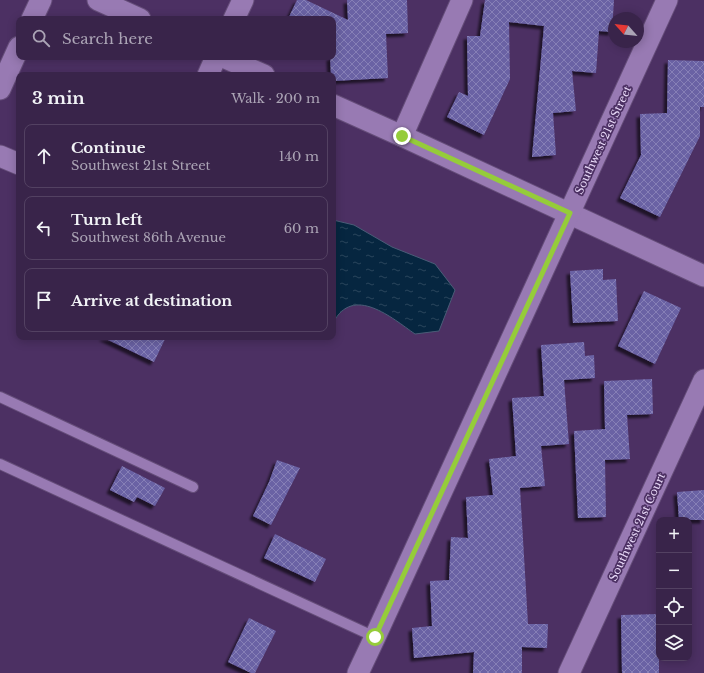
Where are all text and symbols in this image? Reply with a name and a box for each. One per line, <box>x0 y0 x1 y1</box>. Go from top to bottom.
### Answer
north arrow <box>608 12 644 48</box>
search box <box>16 16 336 60</box>
icon: search <box>30 27 52 49</box>
text: Search here <box>62 29 153 48</box>
street label: Southwest 21st Street <box>572 83 635 196</box>
text: 3 min <box>32 88 85 109</box>
text: Walk · 200 m <box>231 90 320 107</box>
route end <box>393 127 411 145</box>
text: Continue <box>71 138 146 157</box>
icon: ahead <box>33 145 55 167</box>
text: 140 m <box>279 148 319 165</box>
text: Southwest 21st Street <box>71 157 211 174</box>
text: Turn left <box>71 210 142 229</box>
icon: left <box>33 217 55 239</box>
text: 60 m <box>284 220 319 237</box>
text: Southwest 86th Avenue <box>71 229 226 246</box>
icon: arrive <box>33 289 55 311</box>
text: Arrive at destination <box>71 291 232 310</box>
street label: Southwest 21st Court <box>606 470 669 583</box>
map controls <box>656 517 692 661</box>
button: + <box>656 517 692 553</box>
button: − <box>656 553 692 589</box>
button: locate <box>656 589 692 625</box>
button: layers <box>656 625 692 661</box>
route start <box>366 628 384 646</box>

